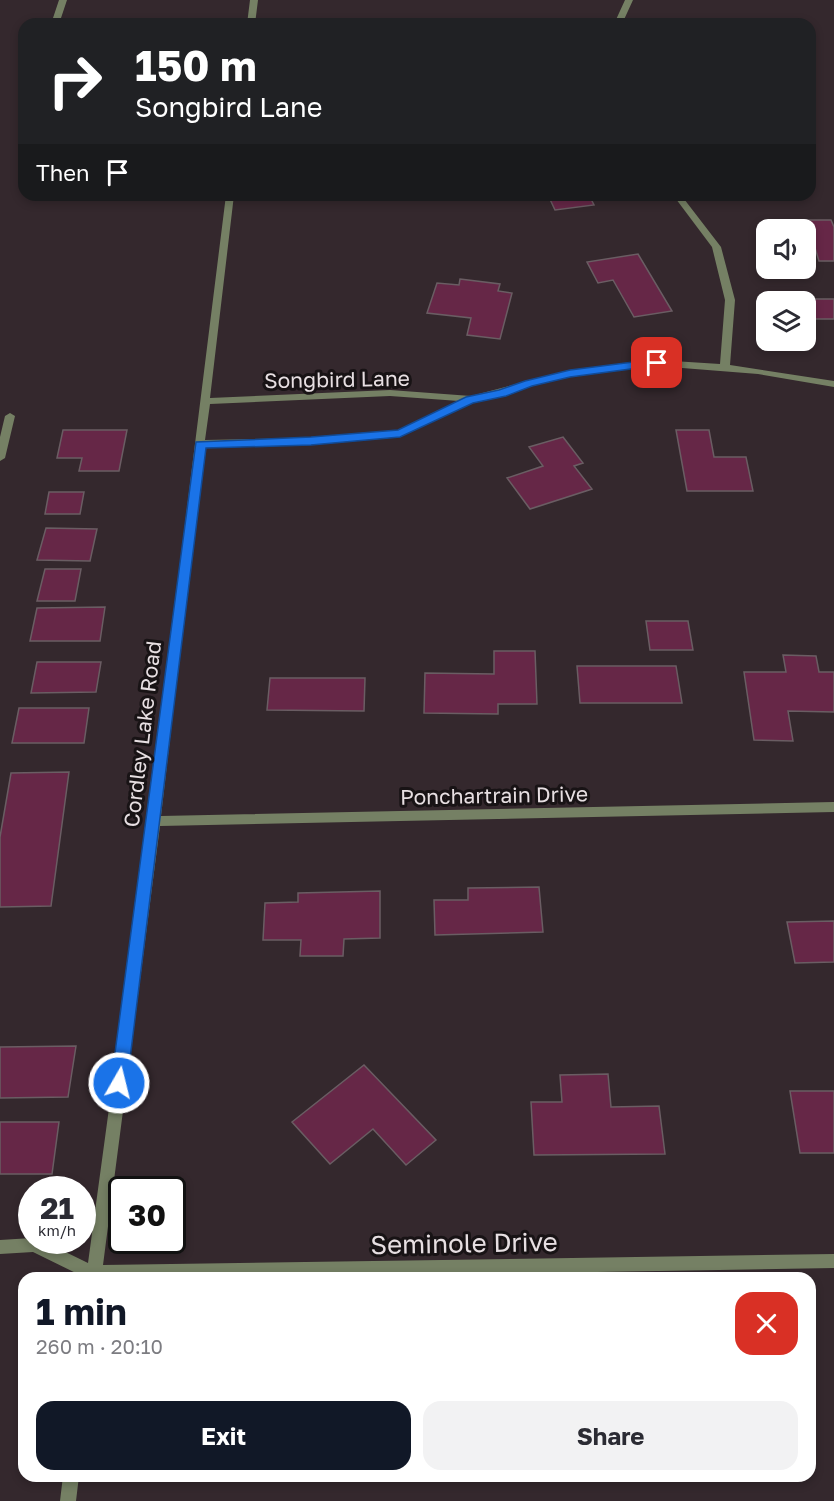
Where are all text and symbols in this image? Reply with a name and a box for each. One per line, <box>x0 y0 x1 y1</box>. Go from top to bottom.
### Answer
text: 150 m <box>135 40 257 90</box>
icon: right <box>36 42 114 120</box>
text: Songbird Lane <box>135 91 322 123</box>
icon: arrive <box>101 156 134 189</box>
text: Then <box>36 159 89 186</box>
map controls <box>756 219 816 351</box>
button: sound <box>756 219 816 279</box>
button: layers <box>756 291 816 351</box>
pin <box>631 337 682 388</box>
icon: arrive <box>640 346 673 379</box>
street label: Songbird Lane <box>264 365 410 393</box>
street label: Cordley Lake Road <box>118 639 166 829</box>
street label: Ponchartrain Drive <box>400 780 588 810</box>
position arrow <box>87 1051 151 1115</box>
speed limit sign: 30 <box>108 1176 186 1254</box>
text: 21 <box>40 1190 74 1226</box>
text: km/h <box>38 1221 76 1239</box>
street label: Seminole Drive <box>370 1226 558 1260</box>
text: 1 min <box>36 1290 127 1333</box>
button: close <box>735 1292 798 1355</box>
text: 260 m · 20:10 <box>36 1334 163 1358</box>
button: Exit <box>36 1401 411 1470</box>
button: Share <box>423 1401 798 1470</box>

